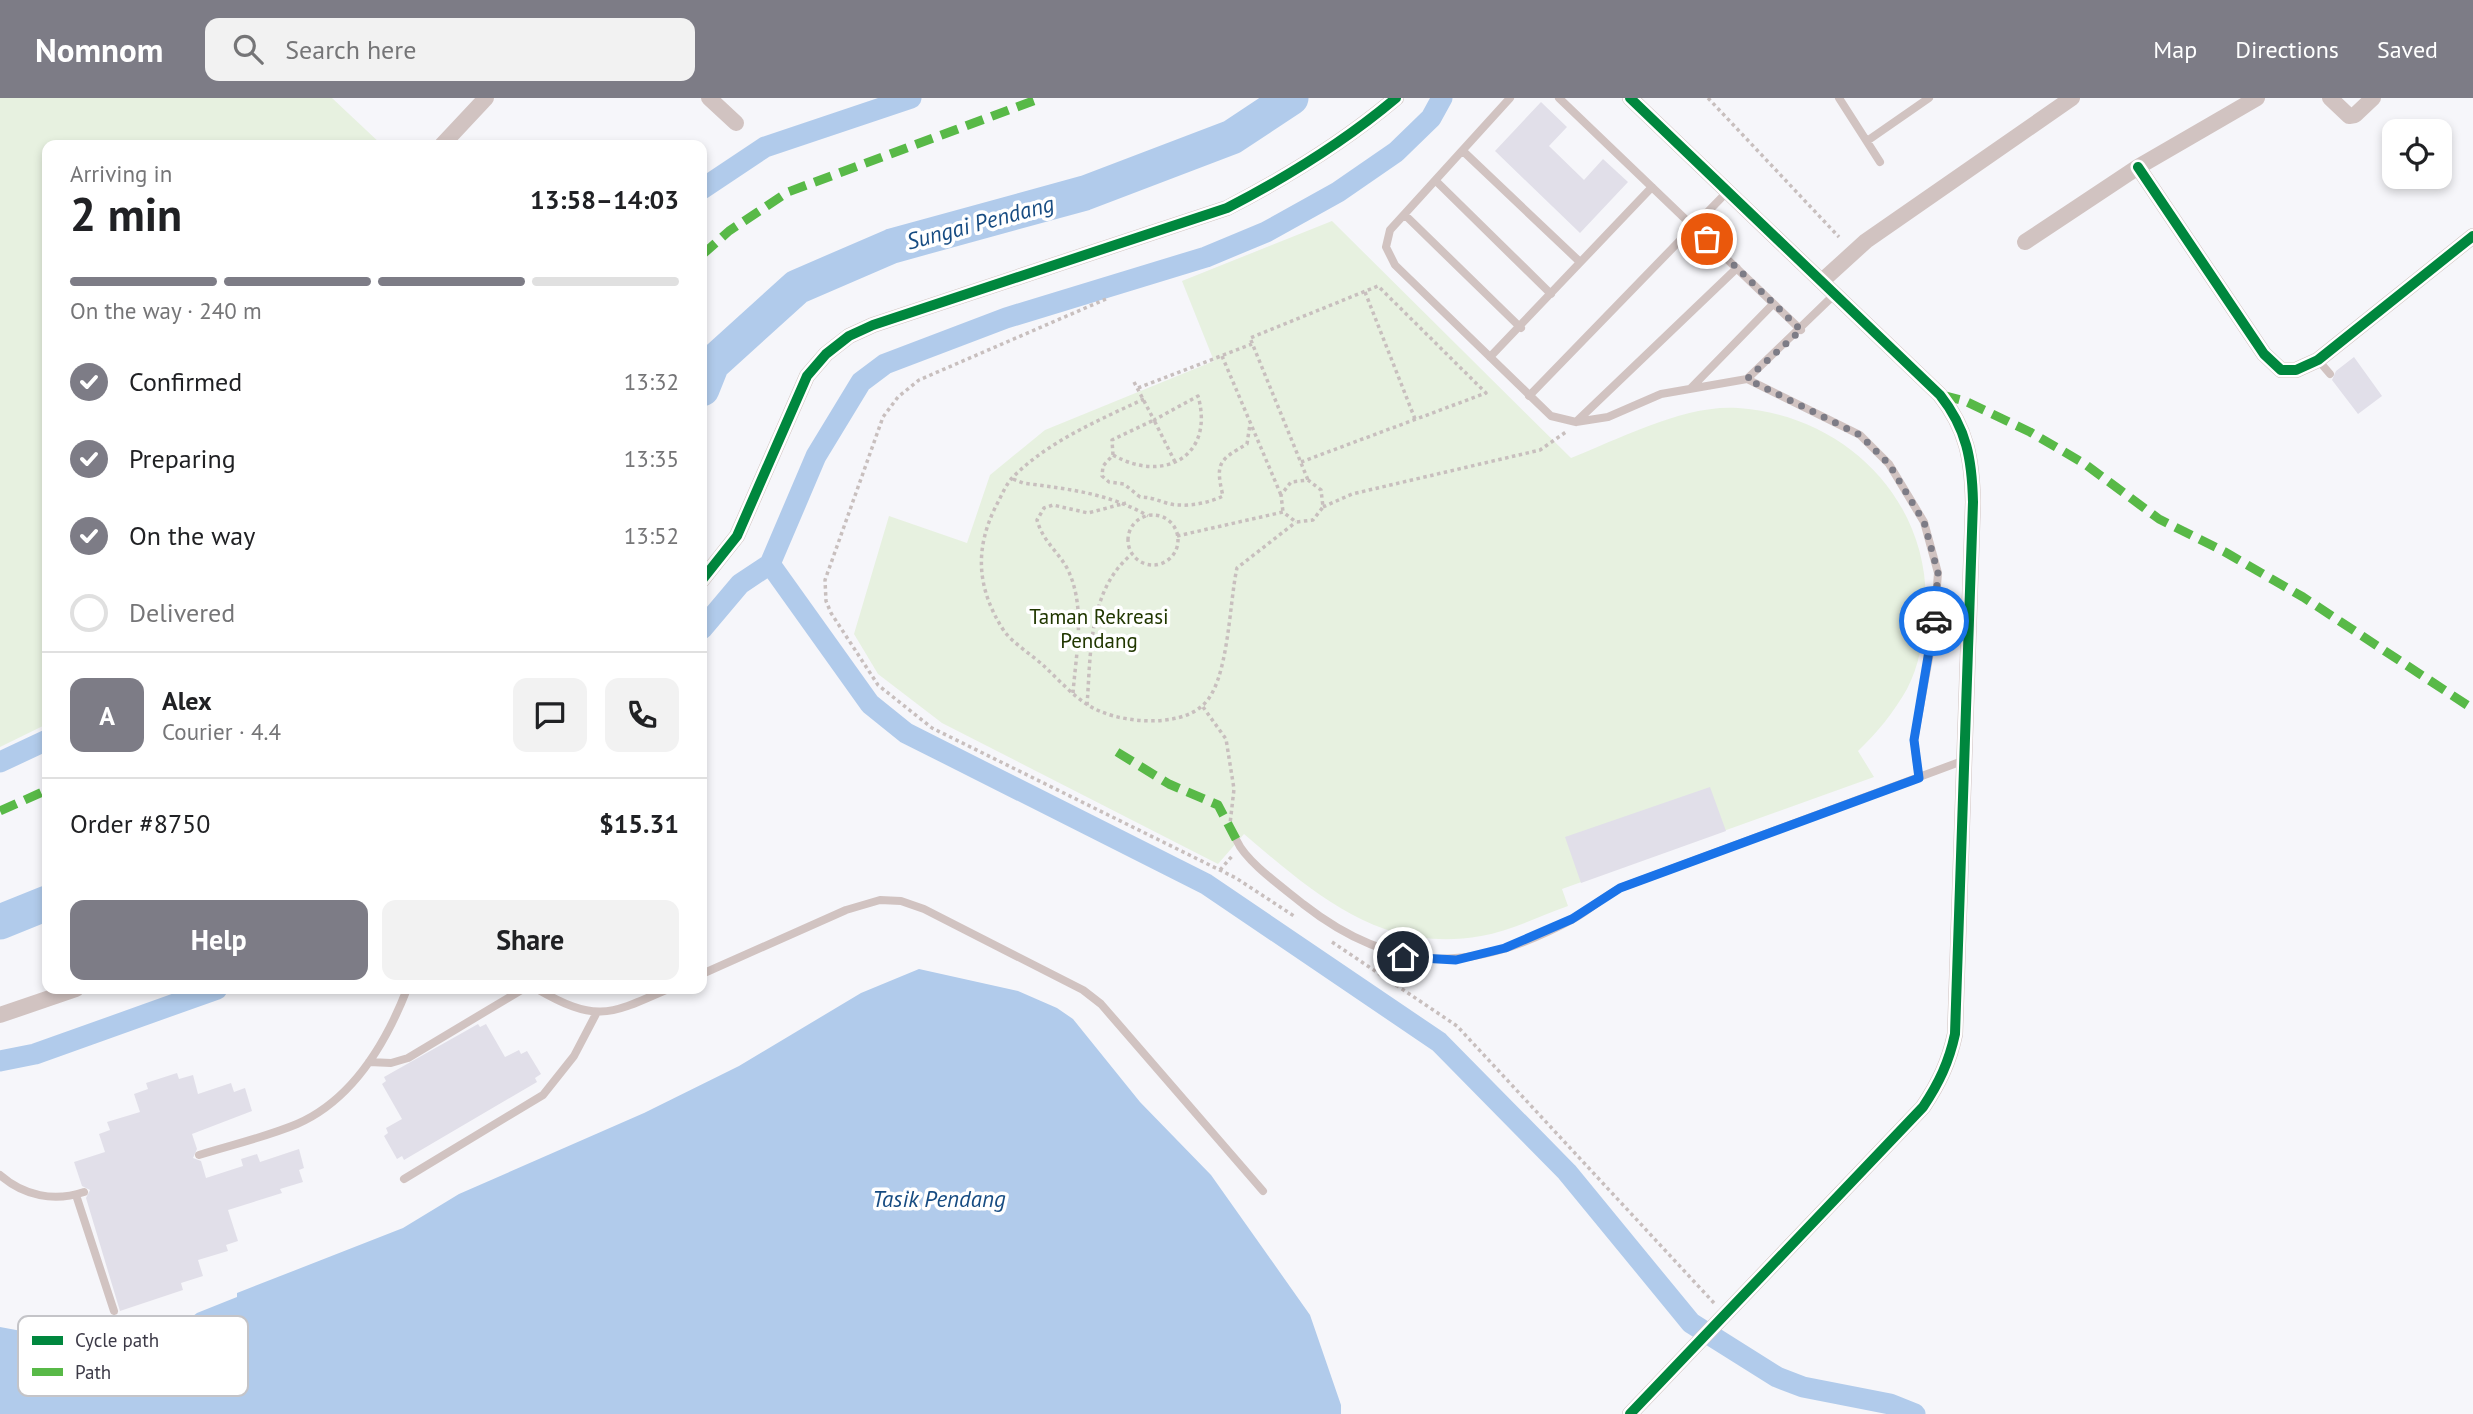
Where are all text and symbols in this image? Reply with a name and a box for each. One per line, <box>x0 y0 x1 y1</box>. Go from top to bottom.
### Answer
search box <box>205 18 695 81</box>
text: Nomnom <box>35 28 163 71</box>
icon: search <box>229 30 267 68</box>
text: Search here <box>285 33 416 66</box>
text: Map <box>2153 34 2197 65</box>
text: Directions <box>2235 34 2339 65</box>
text: Saved <box>2377 34 2438 65</box>
map controls <box>2382 119 2452 189</box>
button: locate <box>2382 119 2452 189</box>
text: Arriving in <box>70 159 172 188</box>
text: 13:58–14:03 <box>530 183 679 216</box>
text: 2 min <box>70 184 182 244</box>
water label: Sungai Pendang <box>903 188 1057 256</box>
pin <box>1677 209 1737 269</box>
icon: bag <box>1688 220 1726 258</box>
text: On the way · 240 m <box>70 296 262 325</box>
icon: check <box>70 363 108 401</box>
text: Confirmed <box>129 365 242 398</box>
text: 13:32 <box>624 367 679 396</box>
icon: check <box>70 440 108 478</box>
text: Preparing <box>129 442 236 475</box>
text: 13:35 <box>624 444 679 473</box>
icon: check <box>70 517 108 555</box>
text: On the way <box>129 519 255 552</box>
text: 13:52 <box>624 521 679 550</box>
courier <box>1899 586 1969 656</box>
text: Delivered <box>129 596 235 629</box>
icon: car <box>1915 602 1953 640</box>
park label: Taman Rekreasi Pendang <box>1029 603 1169 654</box>
button: chat <box>513 678 587 752</box>
button: phone <box>605 678 679 752</box>
text: Alex <box>162 684 212 717</box>
text: A <box>99 699 115 732</box>
text: Courier · 4.4 <box>162 717 281 746</box>
text: Order #8750 <box>70 807 210 840</box>
text: $15.31 <box>599 807 679 840</box>
button: Help <box>70 900 368 980</box>
button: Share <box>382 900 679 980</box>
pin <box>1373 927 1433 987</box>
icon: home <box>1384 938 1422 976</box>
water label: Tasik Pendang <box>872 1184 1006 1213</box>
legend <box>18 1316 248 1396</box>
text: Cycle path <box>75 1328 159 1352</box>
text: Path <box>75 1360 111 1384</box>

